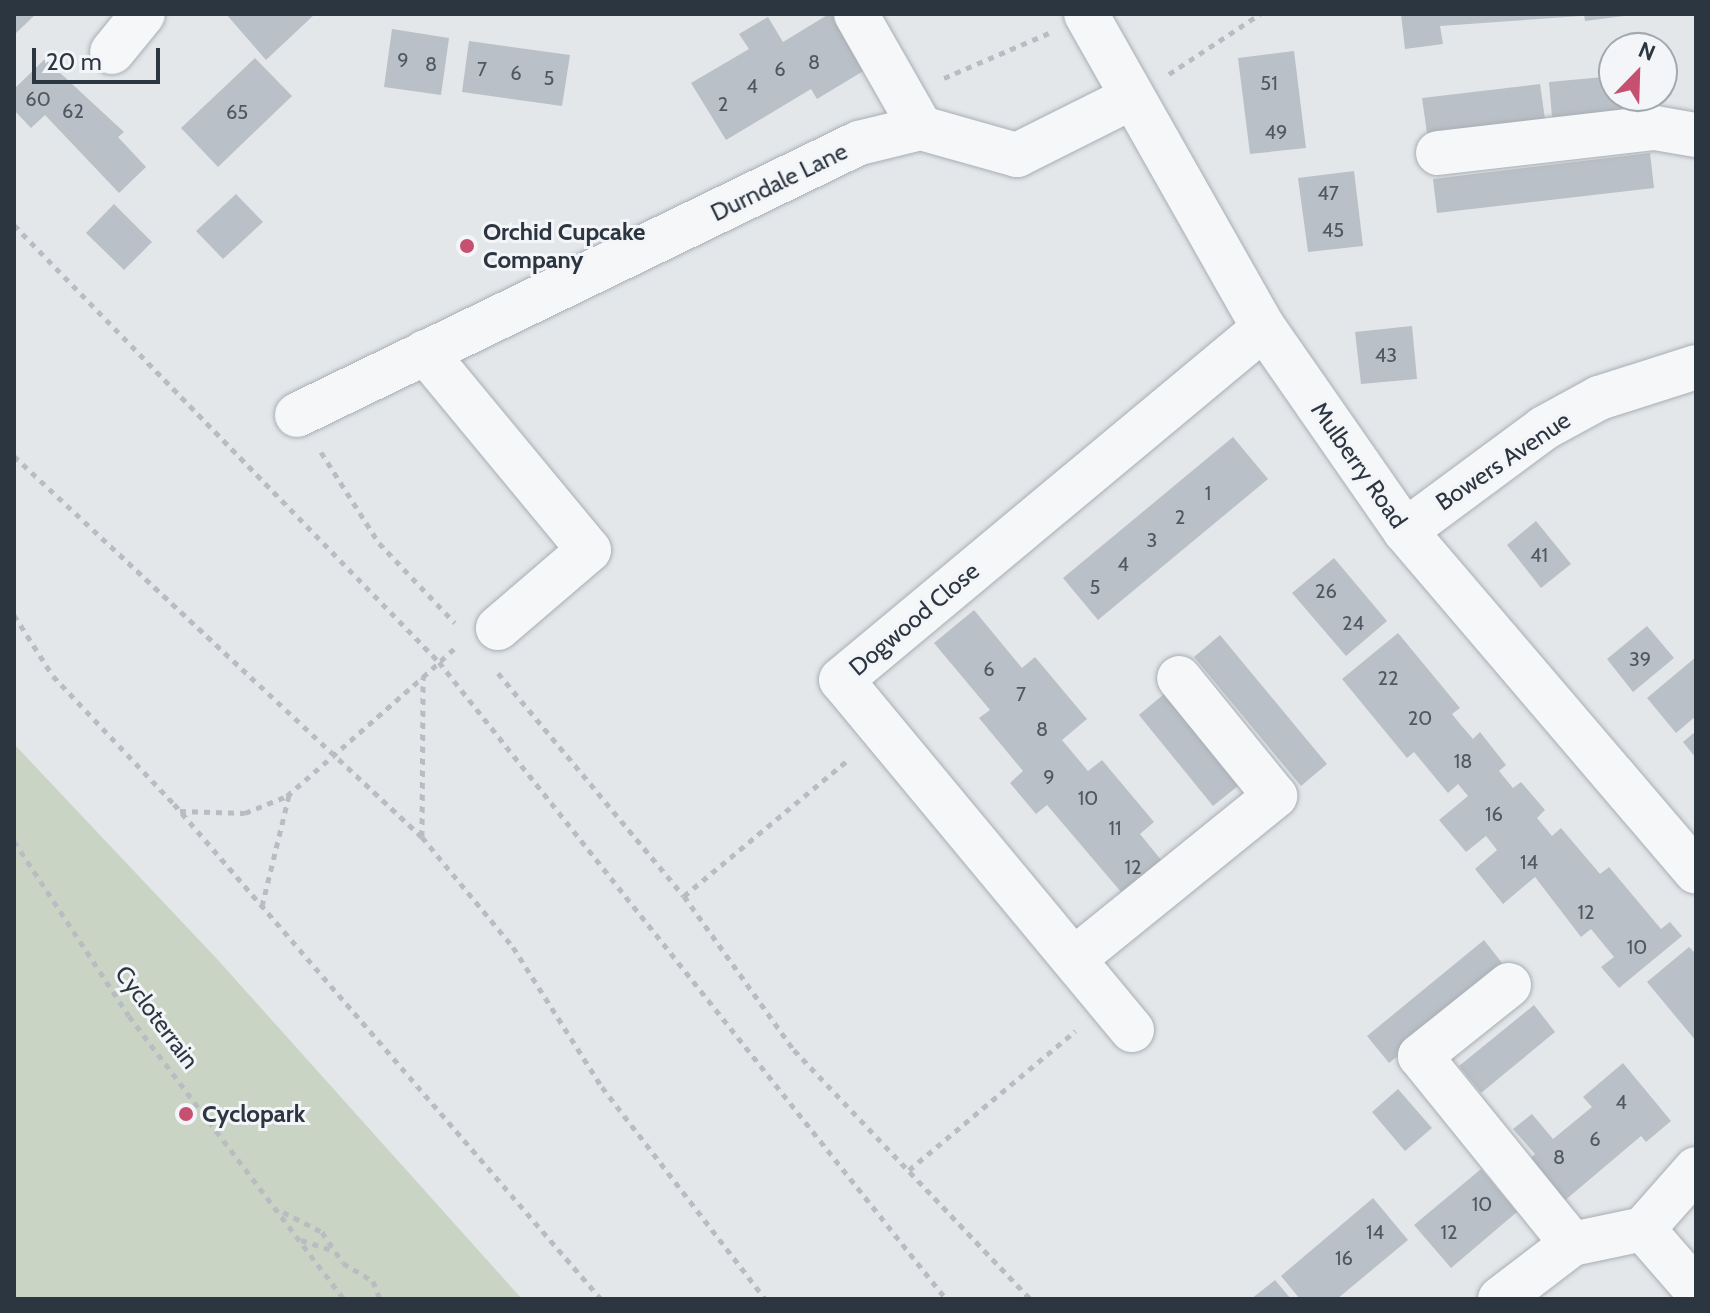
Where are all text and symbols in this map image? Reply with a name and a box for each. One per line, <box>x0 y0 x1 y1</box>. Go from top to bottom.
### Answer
scale bar <box>36 32 164 82</box>
north arrow <box>1598 32 1678 112</box>
text: N <box>1634 36 1659 67</box>
text: 20 m <box>46 47 102 76</box>
house number: 9 <box>397 48 409 72</box>
house number: 8 <box>808 50 820 74</box>
house number: 8 <box>425 52 437 76</box>
house number: 7 <box>477 57 487 81</box>
house number: 6 <box>774 57 786 81</box>
house number: 6 <box>510 61 522 85</box>
house number: 5 <box>544 66 554 90</box>
house number: 51 <box>1260 71 1278 95</box>
house number: 4 <box>746 74 758 98</box>
house number: 60 <box>25 87 51 111</box>
house number: 2 <box>718 92 728 116</box>
house number: 62 <box>62 99 84 123</box>
house number: 65 <box>226 100 248 124</box>
house number: 49 <box>1265 120 1287 144</box>
street label: Durndale Lane <box>706 137 852 227</box>
house number: 47 <box>1317 181 1339 205</box>
place label: Orchid Cupcake Company <box>483 218 645 274</box>
house number: 45 <box>1322 218 1344 242</box>
marker: Orchid Cupcake Company <box>458 237 476 255</box>
house number: 43 <box>1375 343 1397 367</box>
street label: Mulberry Road <box>1305 396 1413 534</box>
street label: Bowers Avenue <box>1430 405 1576 517</box>
house number: 1 <box>1205 481 1211 505</box>
house number: 2 <box>1175 505 1185 529</box>
house number: 3 <box>1147 528 1157 552</box>
house number: 41 <box>1530 543 1548 567</box>
house number: 4 <box>1117 552 1129 576</box>
street label: Dogwood Close <box>843 556 985 682</box>
house number: 5 <box>1090 575 1100 599</box>
house number: 26 <box>1315 579 1337 603</box>
house number: 24 <box>1342 611 1364 635</box>
house number: 39 <box>1629 647 1651 671</box>
house number: 6 <box>983 657 995 681</box>
house number: 22 <box>1378 666 1398 690</box>
house number: 7 <box>1016 682 1026 706</box>
house number: 20 <box>1408 706 1432 730</box>
house number: 8 <box>1036 717 1048 741</box>
house number: 18 <box>1454 749 1472 773</box>
house number: 9 <box>1043 765 1055 789</box>
house number: 10 <box>1078 786 1098 810</box>
house number: 16 <box>1485 802 1503 826</box>
house number: 11 <box>1108 816 1122 840</box>
house number: 14 <box>1520 850 1538 874</box>
house number: 12 <box>1125 855 1141 879</box>
house number: 12 <box>1578 900 1594 924</box>
house number: 10 <box>1627 935 1647 959</box>
street label: Cycloterrain <box>109 960 205 1074</box>
house number: 4 <box>1615 1090 1627 1114</box>
place label: Cyclopark <box>202 1100 305 1128</box>
marker: Cyclopark <box>177 1105 195 1123</box>
house number: 6 <box>1589 1127 1601 1151</box>
house number: 8 <box>1553 1145 1565 1169</box>
house number: 10 <box>1472 1192 1492 1216</box>
house number: 14 <box>1366 1220 1384 1244</box>
house number: 12 <box>1441 1220 1457 1244</box>
house number: 16 <box>1335 1246 1353 1270</box>

